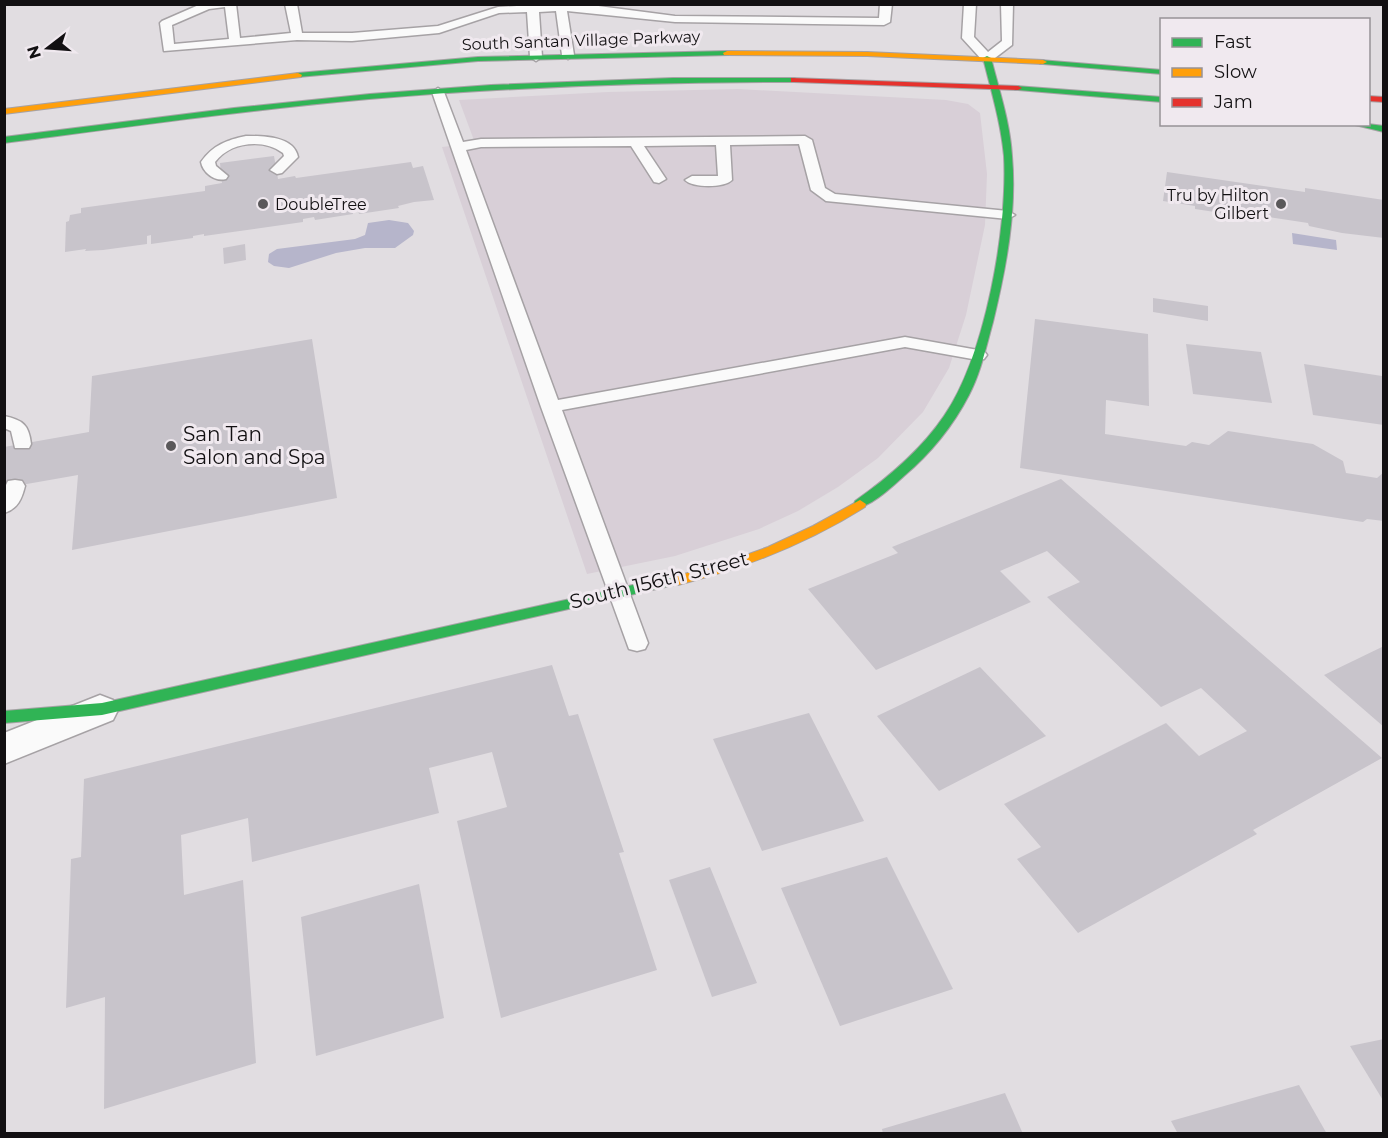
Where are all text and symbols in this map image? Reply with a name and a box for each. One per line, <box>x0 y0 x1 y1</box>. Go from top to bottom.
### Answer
north arrow <box>18 18 78 78</box>
legend <box>1160 18 1370 126</box>
street label: South Santan Village Parkway <box>461 27 701 54</box>
text: Fast <box>1214 31 1252 53</box>
text: N <box>23 43 45 61</box>
text: Slow <box>1214 61 1257 83</box>
text: Jam <box>1213 91 1253 113</box>
place label: Tru by Hilton Gilbert <box>1167 186 1270 223</box>
place label: DoubleTree <box>275 195 367 214</box>
marker: DoubleTree <box>256 197 270 211</box>
marker: Tru by Hilton Gilbert <box>1274 197 1288 211</box>
place label: San Tan Salon and Spa <box>183 422 326 469</box>
marker: San Tan Salon and Spa <box>164 439 178 453</box>
street label: South 156th Street <box>567 546 751 614</box>

